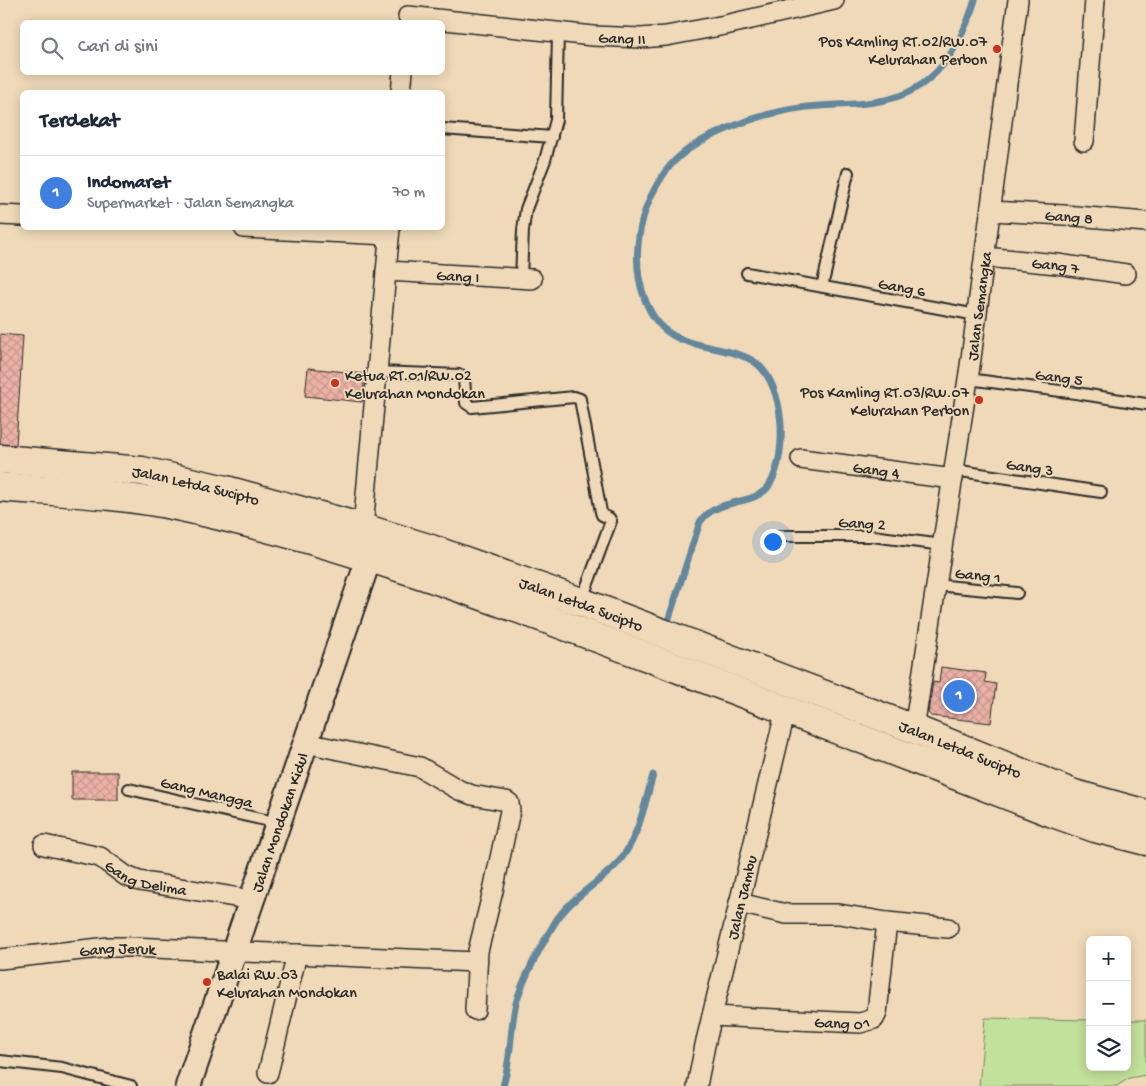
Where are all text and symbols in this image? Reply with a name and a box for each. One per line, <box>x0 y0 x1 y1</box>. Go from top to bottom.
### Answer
search box <box>20 20 445 75</box>
street label: Gang II <box>598 30 646 51</box>
icon: search <box>38 34 66 62</box>
place label: Pos Kamling RT.02/RW.07 Kelurahan Perbon <box>818 34 988 71</box>
text: Cari di sini <box>78 36 158 59</box>
marker: Pos Kamling RT.02/RW.07 Kelurahan Perbon <box>991 43 1003 55</box>
text: Terdekat <box>40 110 119 135</box>
text: Indomaret <box>87 172 170 195</box>
text: 1 <box>53 184 59 203</box>
text: 70 m <box>392 184 425 203</box>
text: Supermarket · Jalan Semangka <box>87 195 294 214</box>
street label: Gang 8 <box>1044 208 1094 230</box>
street label: Jalan Semangka <box>965 249 998 362</box>
street label: Gang 7 <box>1031 256 1081 280</box>
street label: Gang I <box>436 268 480 289</box>
street label: Gang 6 <box>876 276 927 303</box>
street label: Gang 5 <box>1034 367 1083 392</box>
place label: Ketua RT.01/RW.02 Kelurahan Mondokan <box>345 368 485 405</box>
marker: Ketua RT.01/RW.02 Kelurahan Mondokan <box>329 377 341 389</box>
place label: Pos Kamling RT.03/RW.07 Kelurahan Perbon <box>799 385 970 422</box>
marker: Pos Kamling RT.03/RW.07 Kelurahan Perbon <box>973 394 985 406</box>
street label: Gang 3 <box>1005 457 1054 482</box>
street label: Gang 4 <box>851 460 901 485</box>
street label: Jalan Letda Sucipto <box>131 464 261 512</box>
street label: Gang 2 <box>838 515 886 536</box>
your location <box>760 529 786 555</box>
street label: Gang 1 <box>954 566 1001 589</box>
street label: Jalan Letda Sucipto <box>516 575 645 638</box>
pin: 1 <box>943 677 975 715</box>
street label: Jalan Letda Sucipto <box>896 718 1024 785</box>
street label: Jalan Mondokan Kidul <box>249 751 314 895</box>
street label: Gang Mangga <box>158 775 255 815</box>
street label: Jalan Jambu <box>725 853 763 942</box>
street label: Gang Delima <box>100 857 189 902</box>
map controls <box>1086 936 1131 1071</box>
button: + <box>1086 936 1131 981</box>
street label: Gang Jeruk <box>79 941 158 963</box>
place label: Balai RW.03 Kelurahan Mondokan <box>216 967 357 1004</box>
marker: Balai RW.03 Kelurahan Mondokan <box>201 976 213 988</box>
button: − <box>1086 981 1131 1026</box>
street label: Gang 01 <box>814 1015 873 1036</box>
button: layers <box>1086 1026 1131 1071</box>

